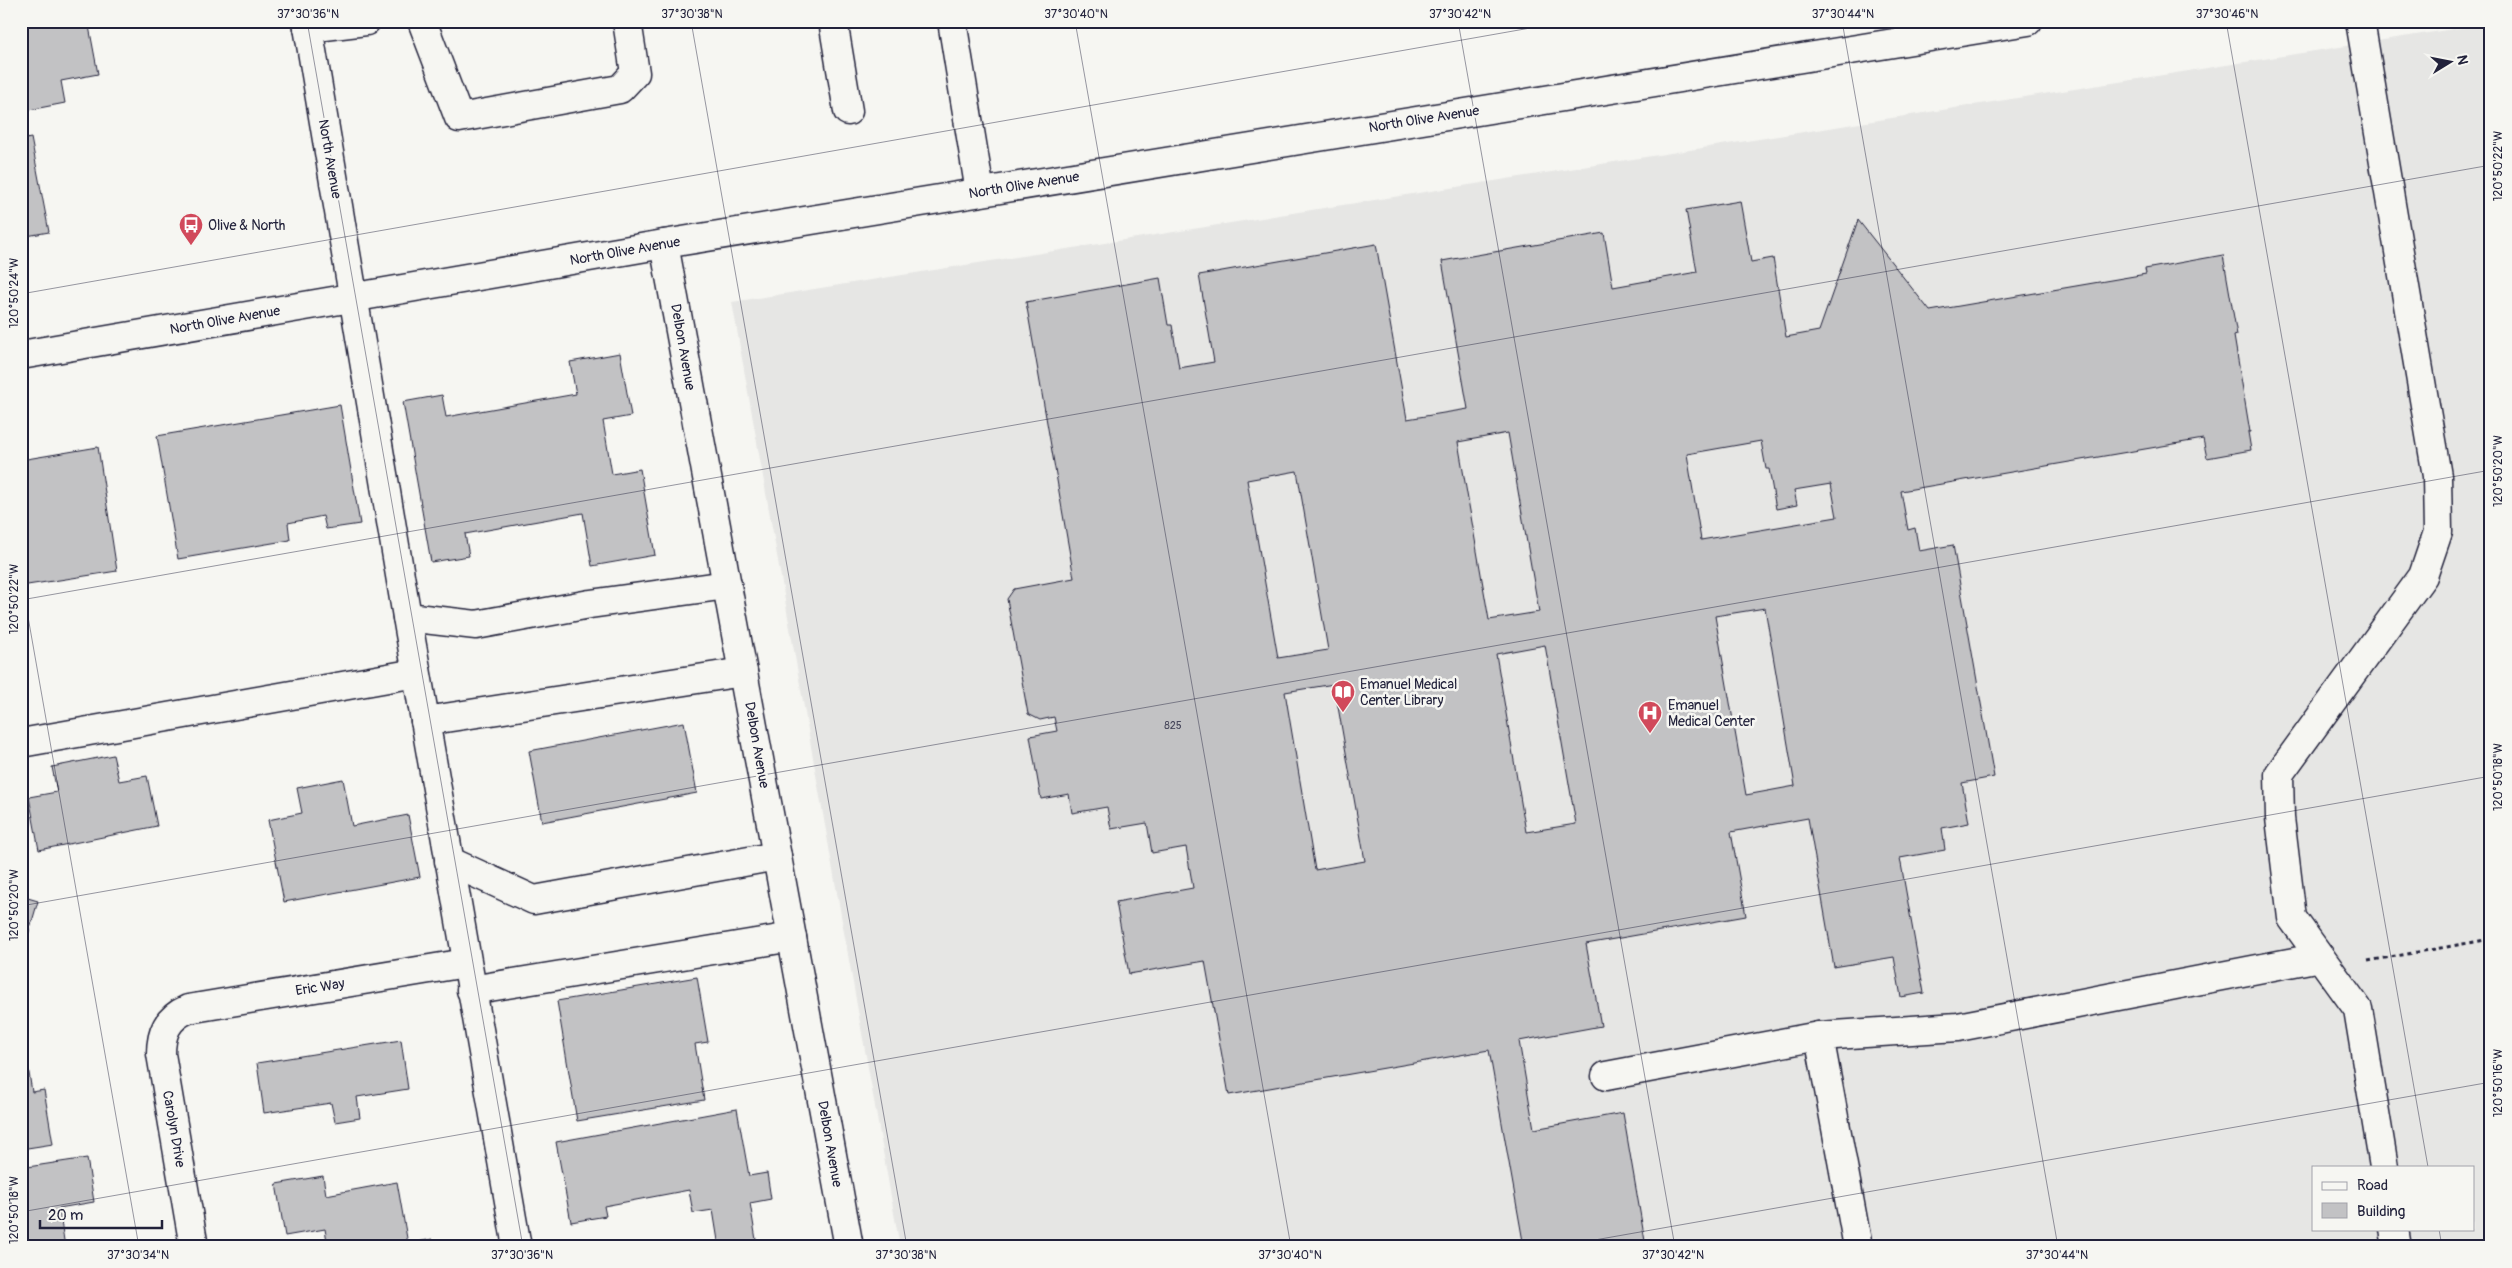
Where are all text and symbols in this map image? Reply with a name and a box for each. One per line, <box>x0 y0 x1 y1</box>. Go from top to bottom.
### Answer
text: 37°30'36"N <box>277 7 339 22</box>
text: 37°30'38"N <box>661 7 723 22</box>
text: 37°30'40"N <box>1044 7 1108 22</box>
text: 37°30'42"N <box>1429 7 1491 22</box>
text: 37°30'44"N <box>1812 7 1874 22</box>
text: 37°30'46"N <box>2196 7 2258 22</box>
north arrow <box>2424 38 2474 88</box>
text: N <box>2453 54 2472 66</box>
street label: North Olive Avenue <box>1368 102 1481 136</box>
street label: North Avenue <box>315 118 345 200</box>
text: 120°50'22"W <box>2491 131 2506 201</box>
street label: North Olive Avenue <box>968 168 1081 202</box>
bus stop icon: Olive & North <box>178 212 204 246</box>
place label: Olive & North <box>208 217 285 234</box>
street label: North Olive Avenue <box>569 233 682 269</box>
text: 120°50'24"W <box>7 258 22 328</box>
street label: North Olive Avenue <box>169 302 282 338</box>
street label: Delbon Avenue <box>667 303 699 392</box>
text: 120°50'20"W <box>2491 435 2506 507</box>
text: 120°50'22"W <box>7 564 22 634</box>
place label: Emanuel Medical Center Library <box>1360 676 1457 709</box>
library icon: Emanuel Medical Center Library <box>1330 679 1356 713</box>
place label: Emanuel Medical Center <box>1668 697 1755 730</box>
hospital icon: Emanuel Medical Center <box>1637 700 1663 734</box>
street label: Delbon Avenue <box>741 701 773 790</box>
house number: 825 <box>1164 719 1182 732</box>
text: 120°50'18"W <box>2491 743 2506 811</box>
text: 120°50'20"W <box>7 869 22 941</box>
street label: Eric Way <box>294 975 346 999</box>
text: 120°50'16"W <box>2491 1049 2506 1117</box>
street label: Carolyn Drive <box>159 1089 189 1169</box>
street label: Delbon Avenue <box>814 1100 846 1189</box>
legend <box>2312 1166 2474 1230</box>
text: 120°50'18"W <box>7 1176 22 1244</box>
text: Road <box>2357 1176 2388 1195</box>
scale bar <box>40 1198 162 1230</box>
text: Building <box>2357 1202 2405 1221</box>
text: 20 m <box>48 1206 83 1225</box>
text: 37°30'34"N <box>107 1248 169 1263</box>
text: 37°30'36"N <box>491 1248 553 1263</box>
text: 37°30'38"N <box>875 1248 937 1263</box>
text: 37°30'40"N <box>1258 1248 1322 1263</box>
text: 37°30'42"N <box>1642 1248 1704 1263</box>
text: 37°30'44"N <box>2026 1248 2088 1263</box>

